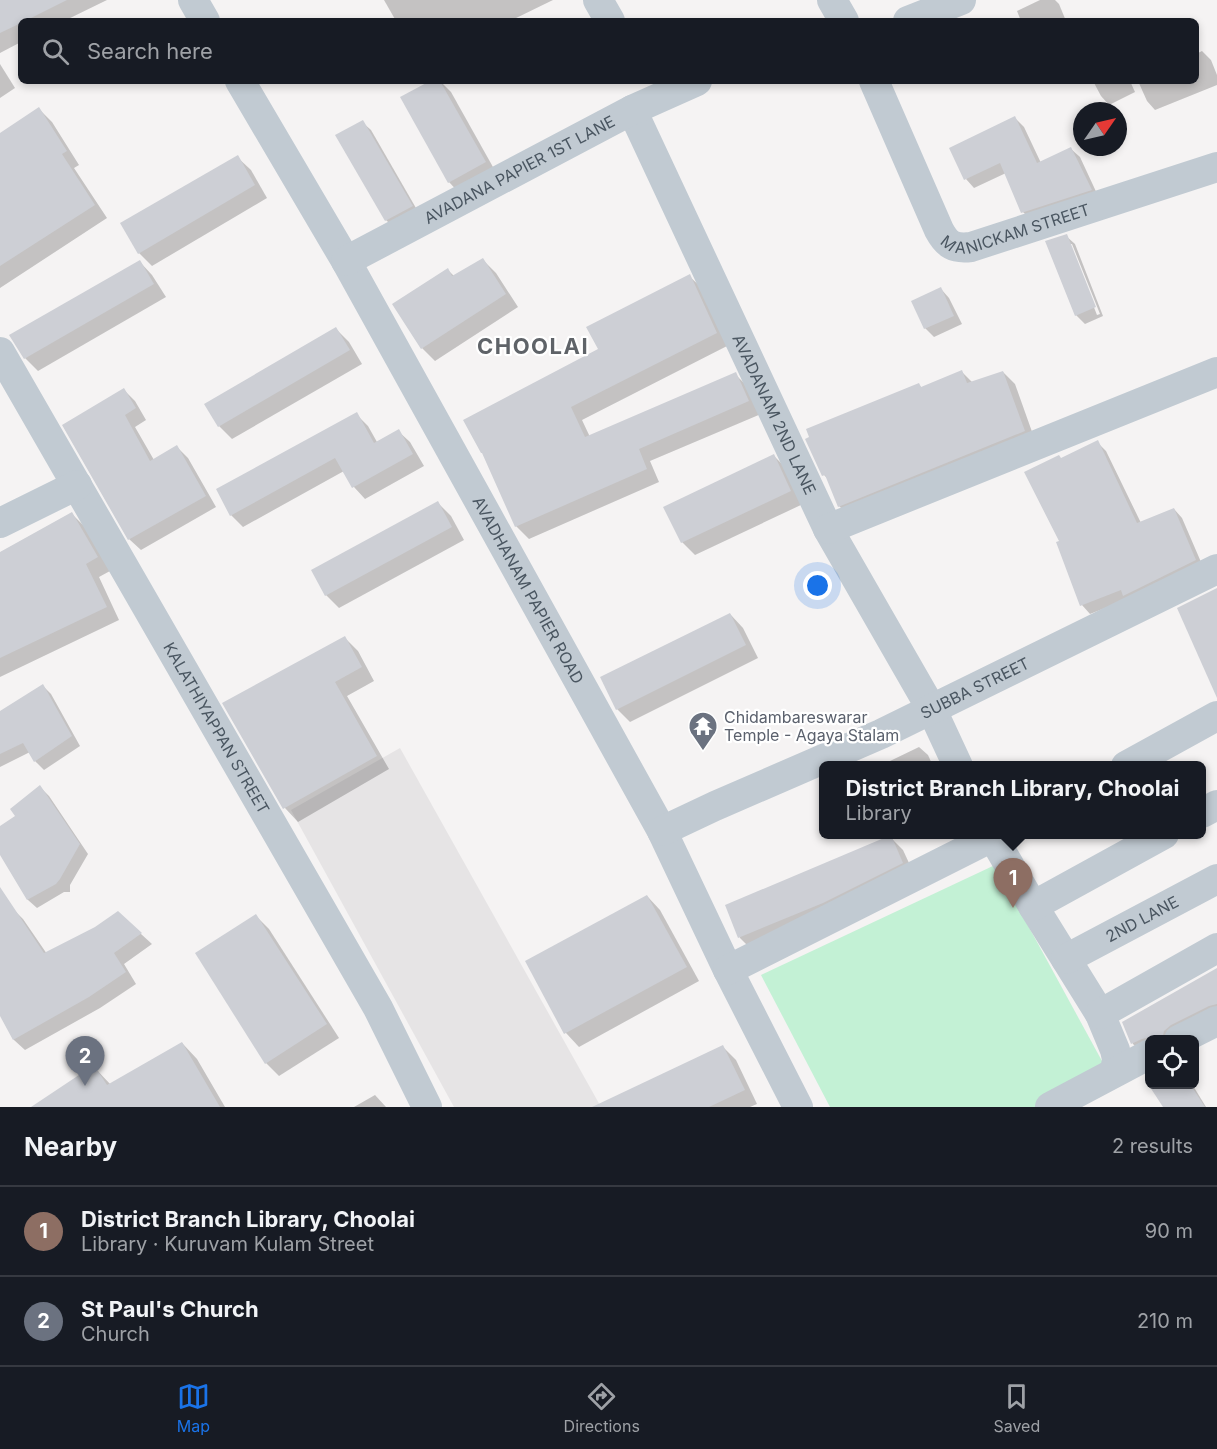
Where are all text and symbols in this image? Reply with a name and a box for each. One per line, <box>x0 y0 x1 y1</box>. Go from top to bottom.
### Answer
search box <box>18 18 1199 84</box>
icon: search <box>39 35 72 68</box>
text: Search here <box>87 38 213 64</box>
north arrow <box>1073 102 1127 156</box>
street label: AVADANA PAPIER 1ST LANE <box>420 111 618 228</box>
street label: MANICKAM STREET <box>937 199 1092 258</box>
street label: AVADANAM 2ND LANE <box>728 331 820 498</box>
district label: CHOOLAI <box>477 333 589 359</box>
street label: AVADHANAM PAPIER ROAD <box>468 493 588 687</box>
your location <box>803 571 832 600</box>
street label: KALATHIYAPPAN STREET <box>159 639 274 818</box>
street label: SUBBA STREET <box>917 653 1033 723</box>
place label: Chidambareswarar Temple - Agaya Stalam <box>724 707 899 745</box>
temple icon: Chidambareswarar Temple - Agaya Stalam <box>687 710 719 752</box>
popup <box>819 761 1206 839</box>
text: District Branch Library, Choolai <box>846 775 1180 801</box>
text: Library <box>846 801 912 825</box>
pin: 1 <box>994 858 1032 908</box>
street label: 2ND LANE <box>1102 891 1182 946</box>
map controls <box>1145 1035 1199 1089</box>
button: locate <box>1145 1035 1199 1089</box>
pin: 2 <box>66 1036 104 1086</box>
text: Nearby <box>24 1131 117 1162</box>
text: 2 results <box>1112 1134 1193 1158</box>
text: District Branch Library, Choolai <box>81 1206 415 1232</box>
text: 1 <box>39 1219 48 1243</box>
text: 90 m <box>1145 1219 1193 1243</box>
text: Library · Kuruvam Kulam Street <box>81 1232 374 1256</box>
text: St Paul's Church <box>81 1296 259 1322</box>
text: 2 <box>37 1309 50 1333</box>
text: 210 m <box>1137 1309 1193 1333</box>
text: Church <box>81 1322 150 1346</box>
tab: Map <box>177 1380 210 1436</box>
tab: Directions <box>564 1380 640 1436</box>
tab: Saved <box>993 1380 1040 1436</box>

